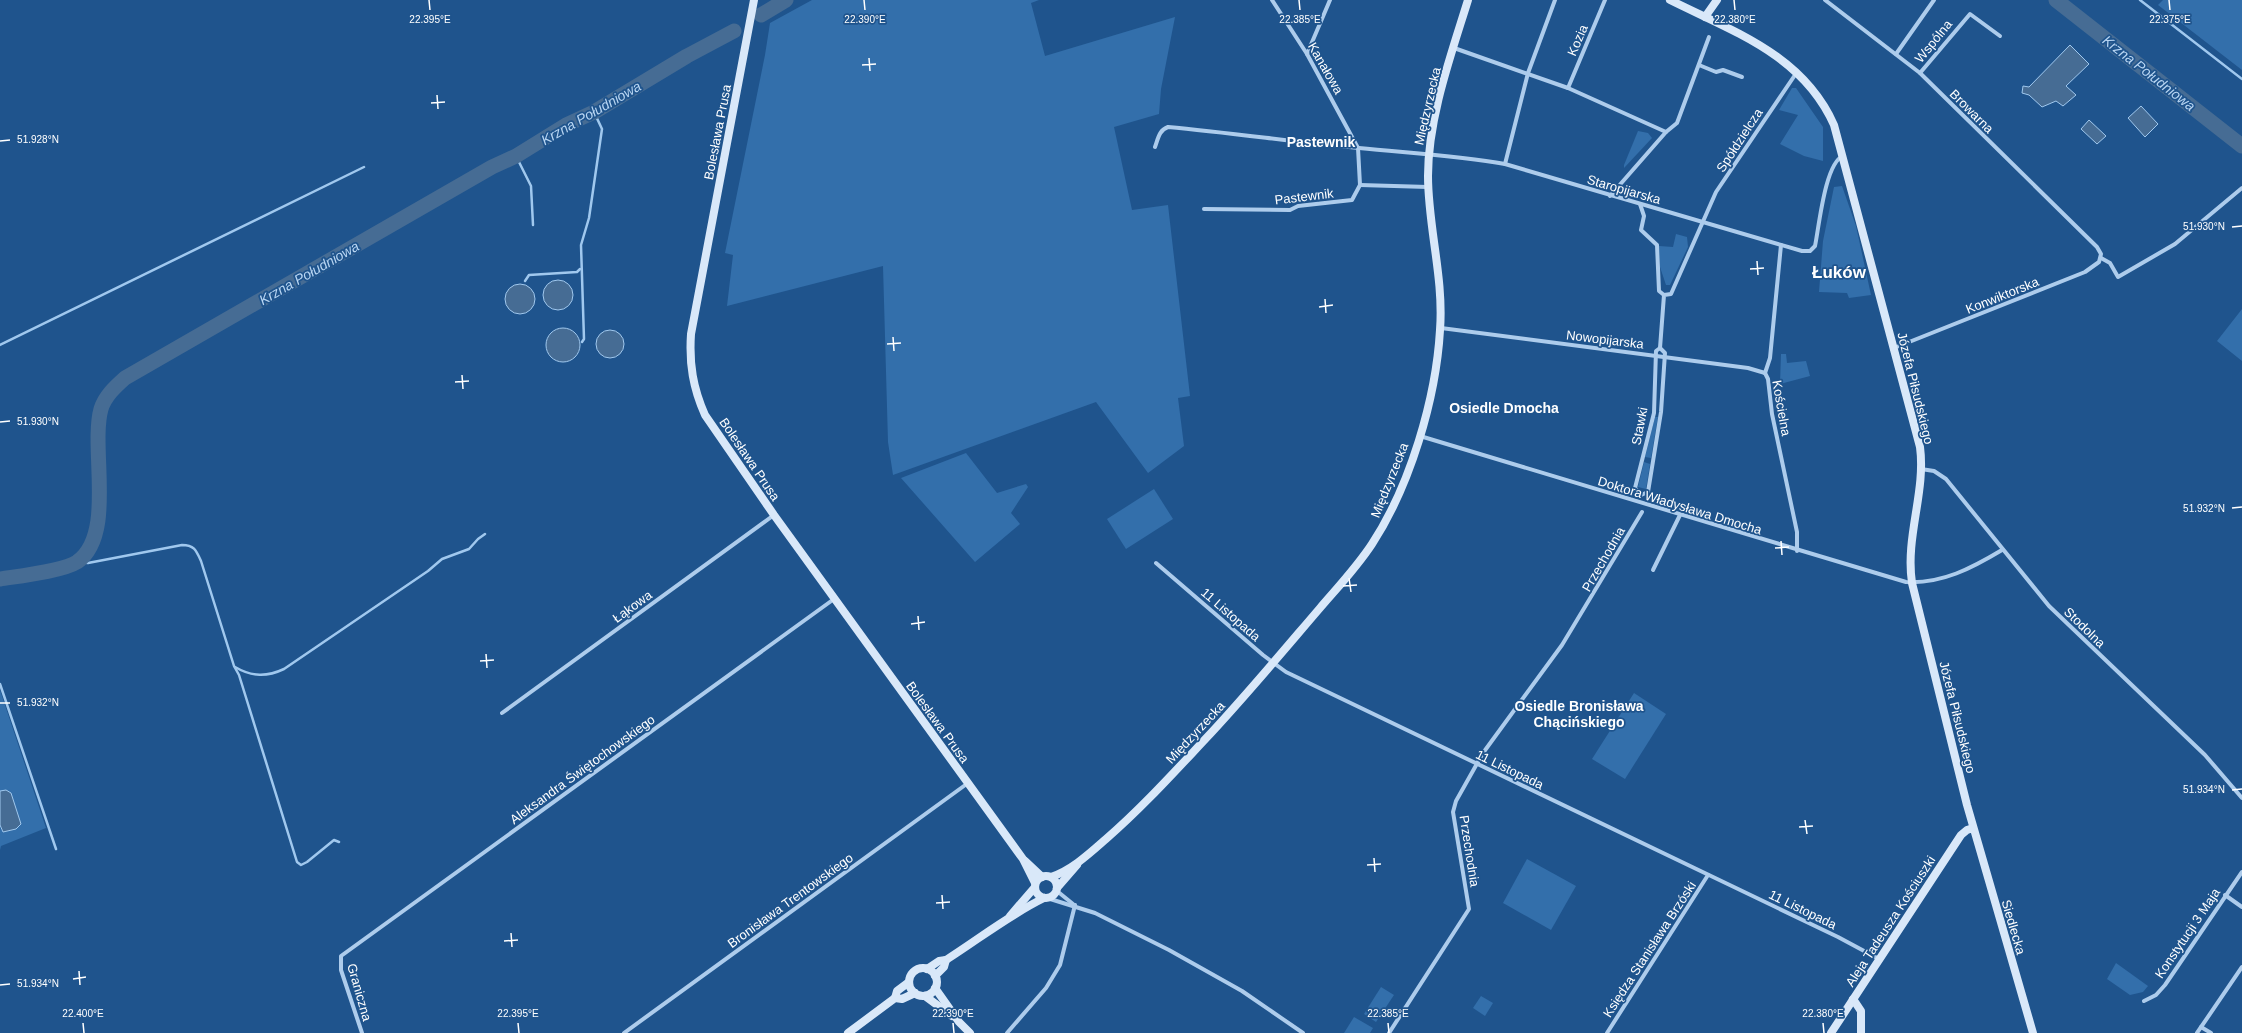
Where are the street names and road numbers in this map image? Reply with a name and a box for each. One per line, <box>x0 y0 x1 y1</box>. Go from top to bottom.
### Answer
street label: Wspólna <box>1912 16 1956 66</box>
street label: Kozia <box>1564 22 1591 58</box>
street label: Kanałowa <box>1305 40 1347 97</box>
street label: Międzyrzecka <box>1411 65 1444 147</box>
street label: Bolesława Prusa <box>701 82 734 181</box>
street label: Browarna <box>1947 86 1997 137</box>
street label: Spółdzielcza <box>1713 105 1766 175</box>
street label: Staropijarska <box>1585 172 1663 207</box>
street label: Pastewnik <box>1274 185 1335 208</box>
street label: Konwiktorska <box>1964 274 2042 317</box>
street label: Nowopijarska <box>1565 327 1645 352</box>
street label: Józefa Piłsudskiego <box>1894 331 1937 446</box>
street label: Kościelna <box>1769 379 1794 438</box>
street label: Stawki <box>1628 406 1651 446</box>
street label: Bolesława Prusa <box>716 415 783 504</box>
street label: Międzyrzecka <box>1368 440 1412 520</box>
street label: Doktora Władysława Dmocha <box>1596 473 1764 538</box>
street label: Przechodnia <box>1579 524 1628 594</box>
street label: 11 Listopada <box>1198 585 1264 645</box>
street label: Łąkowa <box>610 587 655 626</box>
street label: Stodolna <box>2061 604 2109 651</box>
street label: Józefa Piłsudskiego <box>1936 660 1979 775</box>
street label: Bolesława Prusa <box>903 679 973 766</box>
street label: Międzyrzecka <box>1163 698 1228 767</box>
street label: Aleksandra Świętochowskiego <box>507 712 658 827</box>
street label: 11 Listopada <box>1473 747 1547 793</box>
street label: Przechodnia <box>1456 814 1483 889</box>
street label: Bronisława Trentowskiego <box>725 850 856 951</box>
street label: Aleja Tadeusza Kościuszki <box>1842 853 1938 989</box>
street label: Księdza Stanisława Brzóski <box>1600 878 1699 1020</box>
street label: Konstytucji 3 Maja <box>2152 885 2224 981</box>
street label: 11 Listopada <box>1766 887 1840 933</box>
street label: Siedlecka <box>1999 898 2029 957</box>
street label: Graniczna <box>344 962 375 1023</box>

